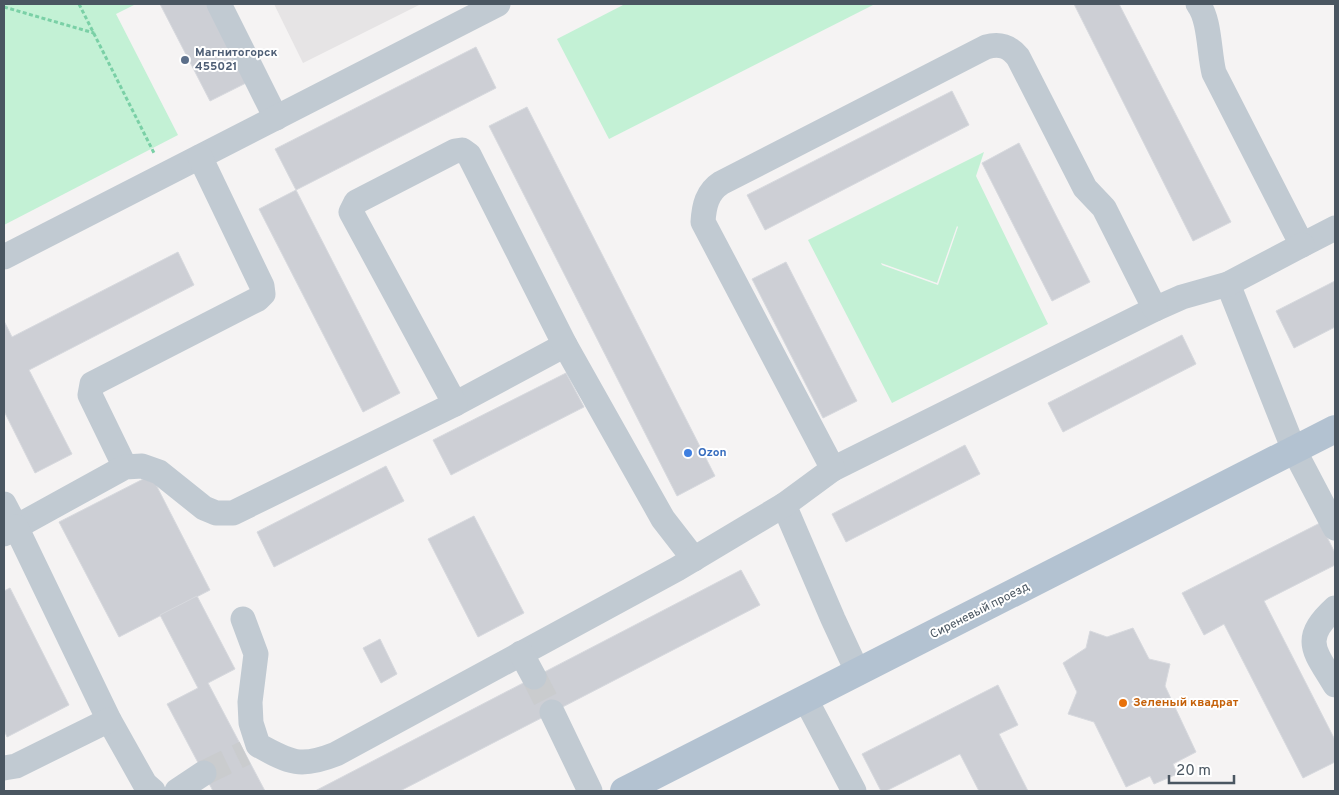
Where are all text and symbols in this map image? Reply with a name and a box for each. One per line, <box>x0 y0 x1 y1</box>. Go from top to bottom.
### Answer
place label: Магнитогорск 455021 <box>195 45 278 75</box>
marker: Магнитогорск 455021 <box>179 54 191 66</box>
place label: Ozon <box>698 445 727 461</box>
marker: Ozon <box>682 447 694 459</box>
street label: Сиреневый проезд <box>928 579 1032 643</box>
place label: Зеленый квадрат <box>1133 695 1239 711</box>
marker: Зеленый квадрат <box>1117 697 1129 709</box>
scale bar <box>1169 752 1234 784</box>
text: 20 m <box>1176 762 1211 781</box>

